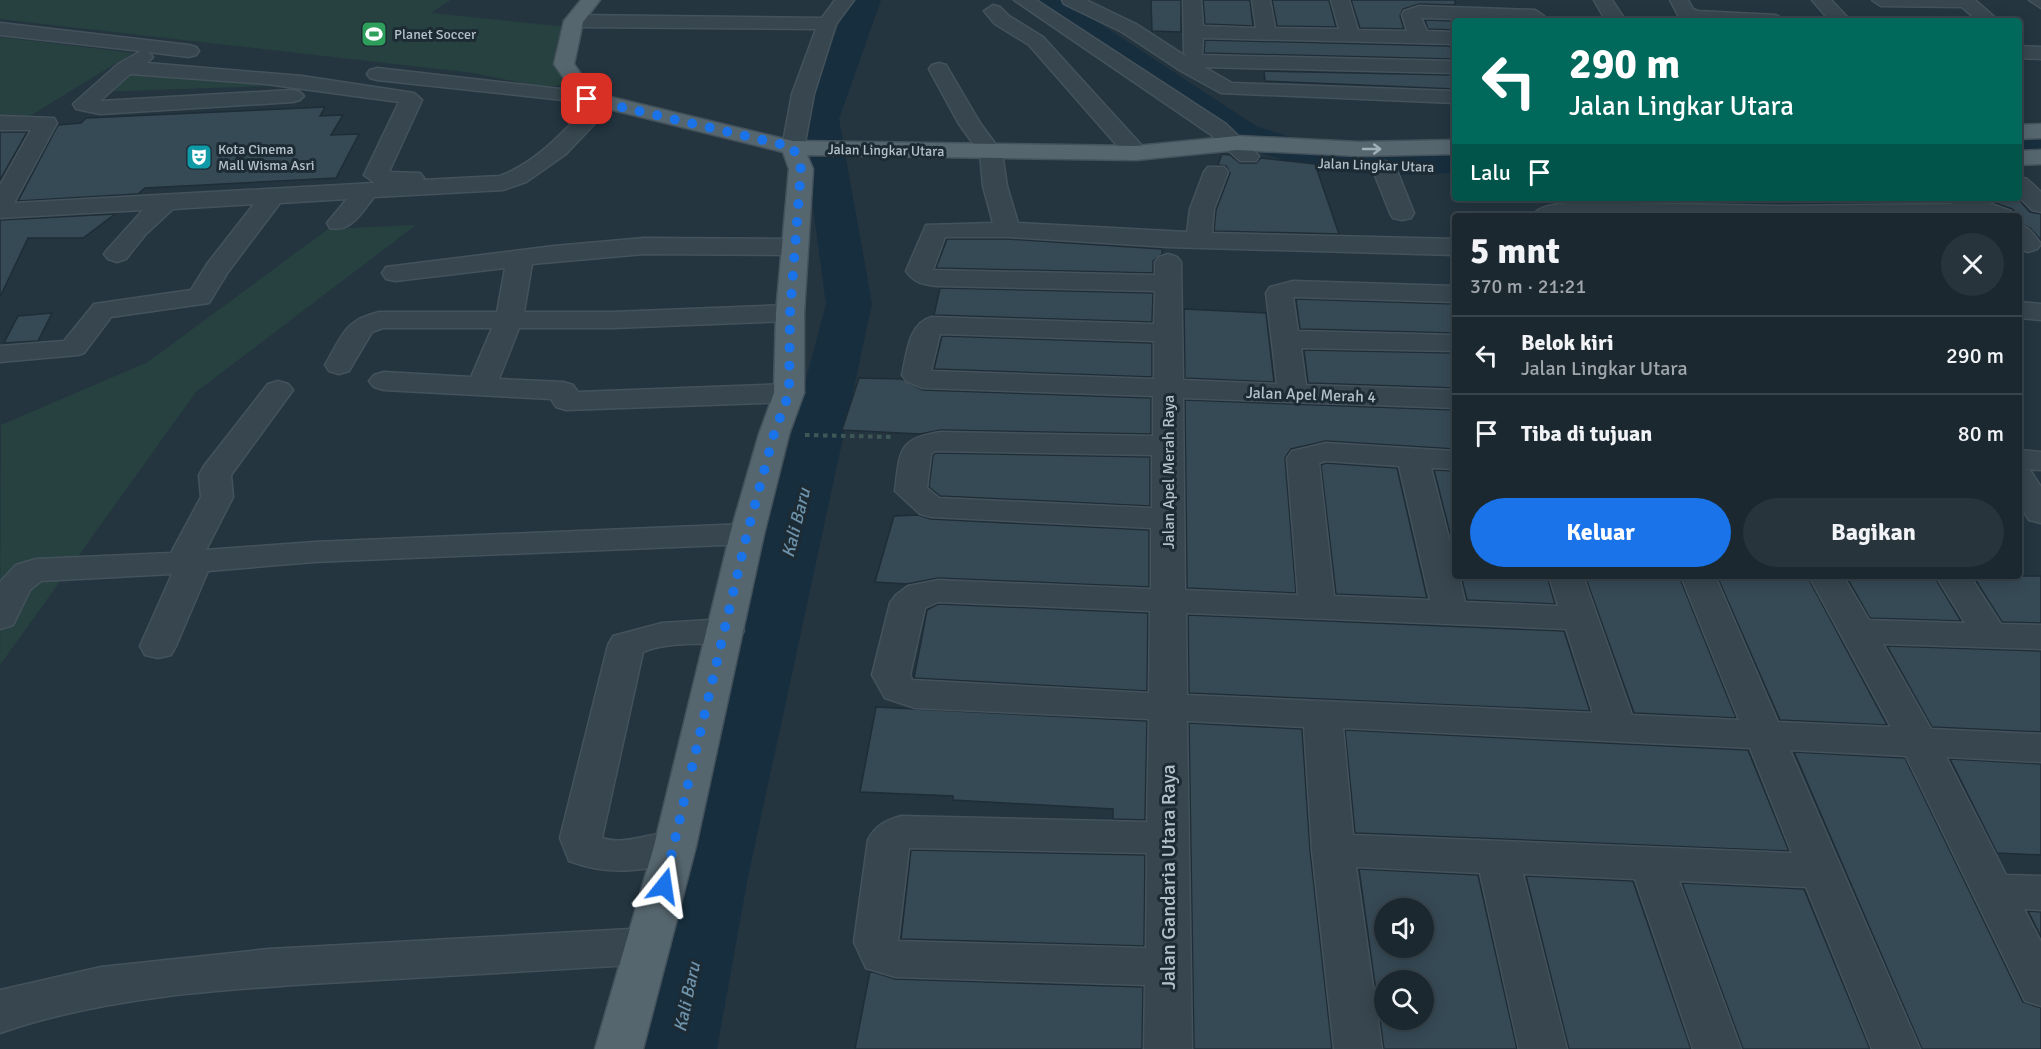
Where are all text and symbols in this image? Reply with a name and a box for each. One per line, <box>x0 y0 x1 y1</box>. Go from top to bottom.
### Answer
sports icon: Planet Soccer <box>359 19 389 49</box>
place label: Planet Soccer <box>394 26 477 43</box>
text: 290 m <box>1569 39 1680 90</box>
icon: left <box>1470 42 1548 120</box>
pin <box>561 73 612 124</box>
icon: arrive <box>570 82 603 115</box>
text: Jalan Lingkar Utara <box>1569 90 1794 123</box>
place label: Kota Cinema Mall Wisma Asri <box>218 141 315 174</box>
street label: Jalan Lingkar Utara <box>828 141 944 160</box>
theatre icon: Kota Cinema Mall Wisma Asri <box>184 142 214 172</box>
one-way arrow <box>1361 143 1381 155</box>
street label: Jalan Lingkar Utara <box>1317 155 1435 176</box>
icon: arrive <box>1523 156 1556 189</box>
text: Lalu <box>1470 159 1511 186</box>
text: 5 mnt <box>1470 229 1560 274</box>
button: close <box>1941 233 2004 296</box>
text: 370 m · 21:21 <box>1470 274 1586 299</box>
text: Belok kiri <box>1521 329 1614 356</box>
icon: left <box>1470 339 1503 372</box>
text: 290 m <box>1946 342 2004 369</box>
text: Jalan Lingkar Utara <box>1521 356 1688 381</box>
street label: Jalan Apel Merah 4 <box>1246 383 1377 407</box>
street label: Jalan Apel Merah Raya <box>1159 395 1179 549</box>
icon: arrive <box>1470 417 1503 450</box>
text: Tiba di tujuan <box>1521 420 1652 447</box>
text: 80 m <box>1958 420 2004 447</box>
water label: Kali Baru <box>777 485 815 560</box>
button: Keluar <box>1470 498 1731 567</box>
button: Bagikan <box>1743 498 2004 567</box>
street label: Jalan Gandaria Utara Raya <box>1156 764 1181 990</box>
position arrow <box>632 854 696 918</box>
map controls <box>1374 898 1434 1030</box>
button: sound <box>1374 898 1434 958</box>
water label: Kali Baru <box>669 959 705 1034</box>
button: search <box>1374 970 1434 1030</box>

